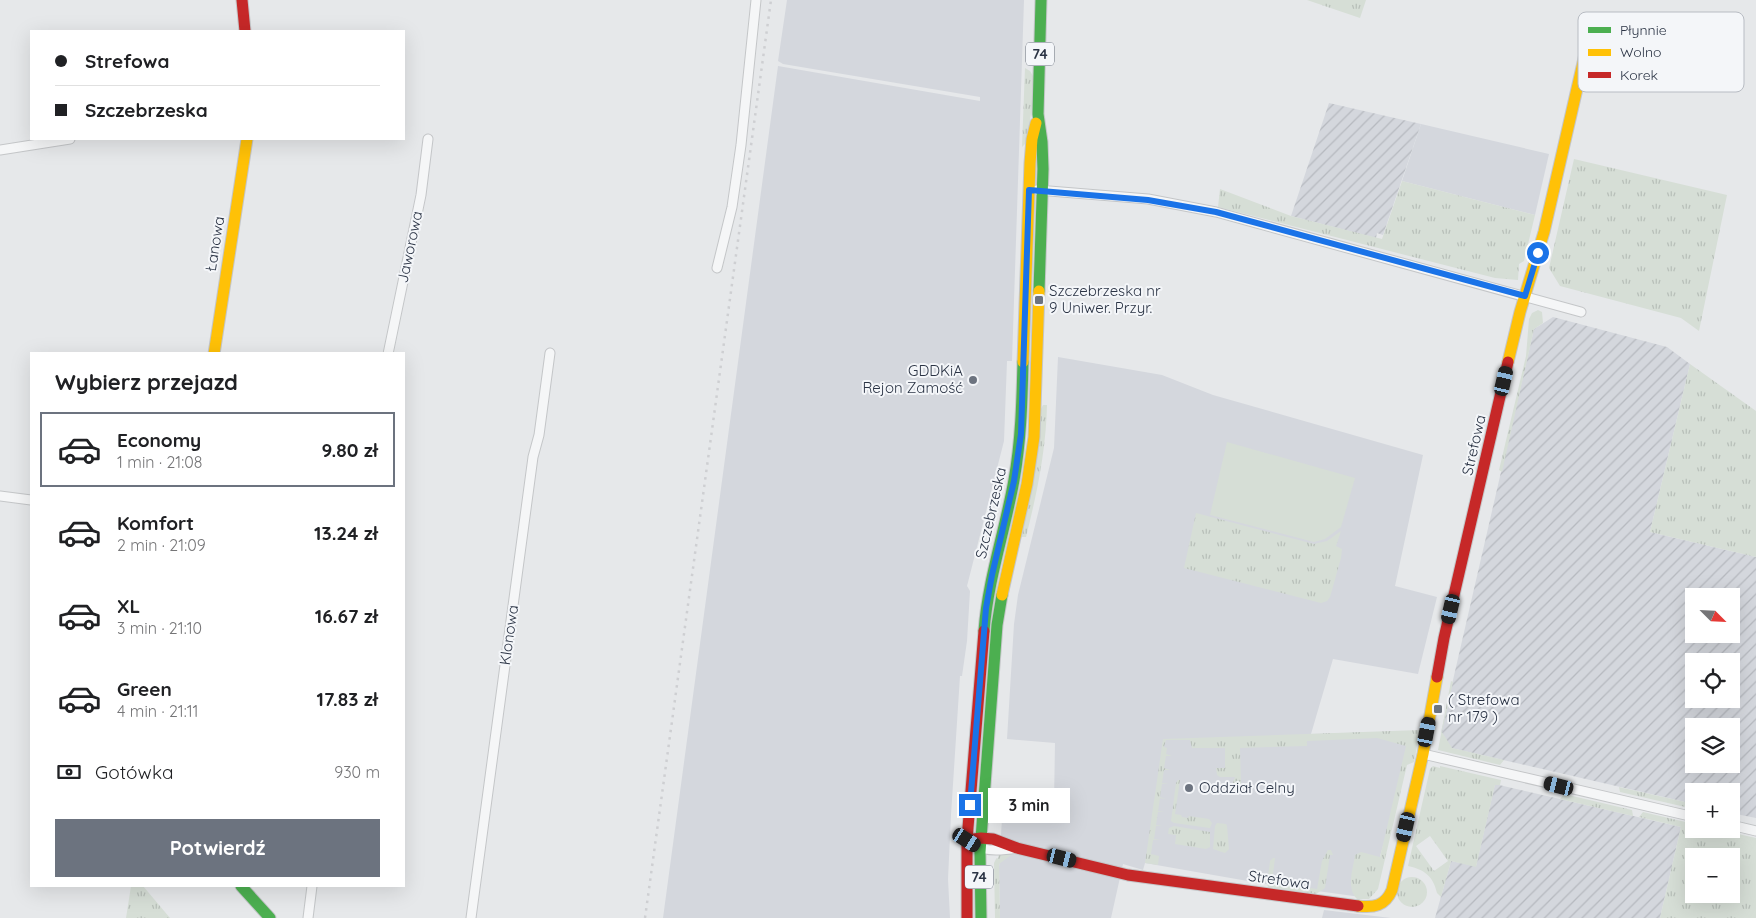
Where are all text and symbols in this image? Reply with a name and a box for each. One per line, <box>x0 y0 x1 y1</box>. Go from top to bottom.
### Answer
legend <box>1578 12 1744 92</box>
text: Płynnie <box>1620 21 1667 39</box>
road number: 74 <box>1026 42 1054 66</box>
text: Wolno <box>1620 43 1662 61</box>
text: Strefowa <box>85 49 169 73</box>
text: Korek <box>1620 66 1658 84</box>
text: Szczebrzeska <box>85 98 208 122</box>
street label: Jaworowa <box>393 209 426 285</box>
street label: Łanowa <box>201 215 228 273</box>
route start <box>1527 242 1549 264</box>
place label: Szczebrzeska nr 9 Uniwer. Przyr. <box>1049 281 1161 317</box>
marker: Szczebrzeska nr 9 Uniwer. Przyr. <box>1033 294 1045 306</box>
place label: GDDKiA Rejon Zamość <box>862 361 963 397</box>
car <box>1493 365 1514 397</box>
text: Wybierz przejazd <box>55 368 238 396</box>
marker: GDDKiA Rejon Zamość <box>967 374 979 386</box>
street label: Strefowa <box>1457 413 1490 477</box>
icon: car <box>57 427 102 472</box>
text: Economy <box>117 428 201 452</box>
text: 9.80 zł <box>322 438 378 462</box>
text: 1 min · 21:08 <box>117 452 202 472</box>
street label: Szczebrzeska <box>971 465 1010 560</box>
icon: car <box>57 510 102 555</box>
text: Komfort <box>117 511 194 535</box>
text: 13.24 zł <box>314 521 378 545</box>
text: 2 min · 21:09 <box>117 535 206 555</box>
north arrow <box>1685 588 1740 642</box>
map controls <box>1685 588 1740 903</box>
icon: car <box>57 593 102 638</box>
car <box>1440 593 1461 625</box>
text: XL <box>117 594 140 618</box>
text: 16.67 zł <box>315 604 378 628</box>
street label: Klonowa <box>495 604 522 666</box>
text: 3 min · 21:10 <box>117 618 202 638</box>
button: locate <box>1685 653 1740 708</box>
icon: car <box>57 676 102 721</box>
text: Green <box>117 677 172 701</box>
text: 17.83 zł <box>317 687 378 711</box>
place label: ( Strefowa nr 179 ) <box>1448 690 1519 726</box>
text: 4 min · 21:11 <box>117 701 199 721</box>
marker: ( Strefowa nr 179 ) <box>1432 703 1444 715</box>
car <box>1416 716 1437 748</box>
button: layers <box>1685 718 1740 773</box>
icon: cash <box>55 758 83 786</box>
text: Gotówka <box>95 760 174 784</box>
text: 930 m <box>334 762 380 782</box>
car <box>1542 775 1575 797</box>
place label: Oddział Celny <box>1199 778 1295 797</box>
marker: Oddział Celny <box>1183 782 1195 794</box>
button: + <box>1685 783 1740 838</box>
callout: 3 min <box>988 788 1070 822</box>
route end <box>959 794 981 816</box>
text: 3 min <box>1008 795 1050 815</box>
car <box>1395 811 1416 843</box>
button: Potwierdź <box>55 819 380 877</box>
car <box>950 826 983 854</box>
car <box>1045 847 1078 869</box>
button: − <box>1685 848 1740 903</box>
road number: 74 <box>965 866 993 889</box>
street label: Strefowa <box>1247 866 1311 893</box>

